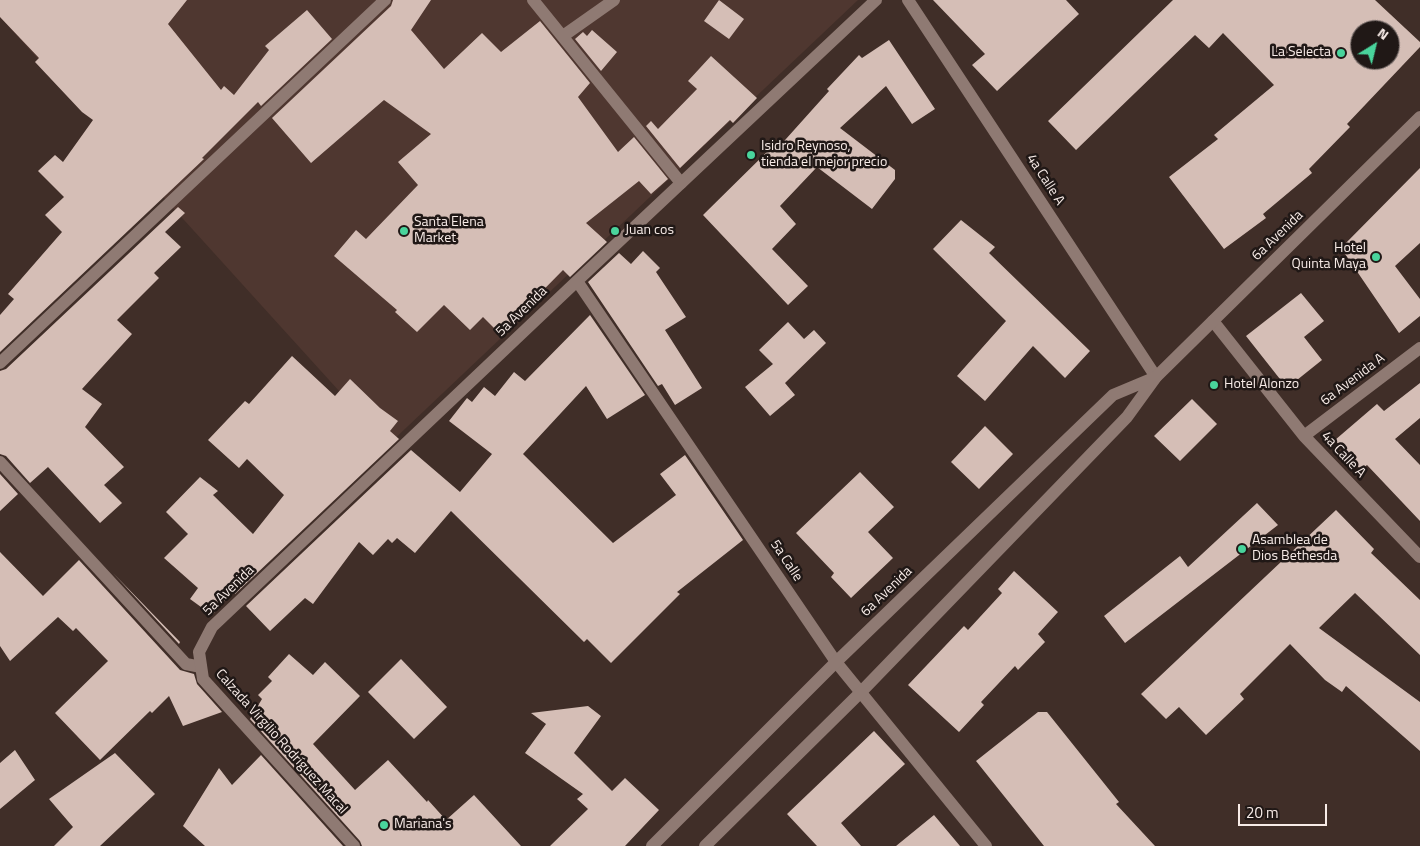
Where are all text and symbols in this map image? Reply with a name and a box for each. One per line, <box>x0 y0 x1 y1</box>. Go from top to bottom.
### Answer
north arrow <box>1350 20 1400 70</box>
text: N <box>1373 22 1394 45</box>
place label: La Selecta <box>1271 45 1331 61</box>
marker: La Selecta <box>1335 47 1347 59</box>
place label: Isidro Reynoso, tienda el mejor precio <box>761 139 887 172</box>
marker: Isidro Reynoso, tienda el mejor precio <box>745 149 757 161</box>
street label: 4a Calle A <box>1022 151 1068 209</box>
street label: 6a Avenida <box>1249 207 1307 265</box>
place label: Santa Elena Market <box>414 215 484 248</box>
place label: Juan cos <box>625 223 674 239</box>
marker: Santa Elena Market <box>398 225 410 237</box>
marker: Juan cos <box>609 225 621 237</box>
place label: Hotel Quinta Maya <box>1291 241 1366 274</box>
marker: Hotel Quinta Maya <box>1370 251 1382 263</box>
street label: 5a Avenida <box>493 283 551 341</box>
street label: 6a Avenida A <box>1318 350 1388 410</box>
place label: Hotel Alonzo <box>1224 377 1299 393</box>
marker: Hotel Alonzo <box>1208 379 1220 391</box>
street label: 4a Calle A <box>1317 428 1369 482</box>
place label: Asamblea de Dios Bethesda <box>1252 533 1337 566</box>
street label: 5a Calle <box>766 537 806 585</box>
marker: Asamblea de Dios Bethesda <box>1236 543 1248 555</box>
street label: 5a Avenida <box>200 562 258 620</box>
street label: 6a Avenida <box>858 563 916 621</box>
street label: Calzada Virgilio Rodríguez Macal <box>211 666 351 818</box>
scale bar <box>1240 794 1329 826</box>
text: 20 m <box>1246 801 1279 824</box>
place label: Mariana's <box>394 817 452 833</box>
marker: Mariana's <box>378 819 390 831</box>

